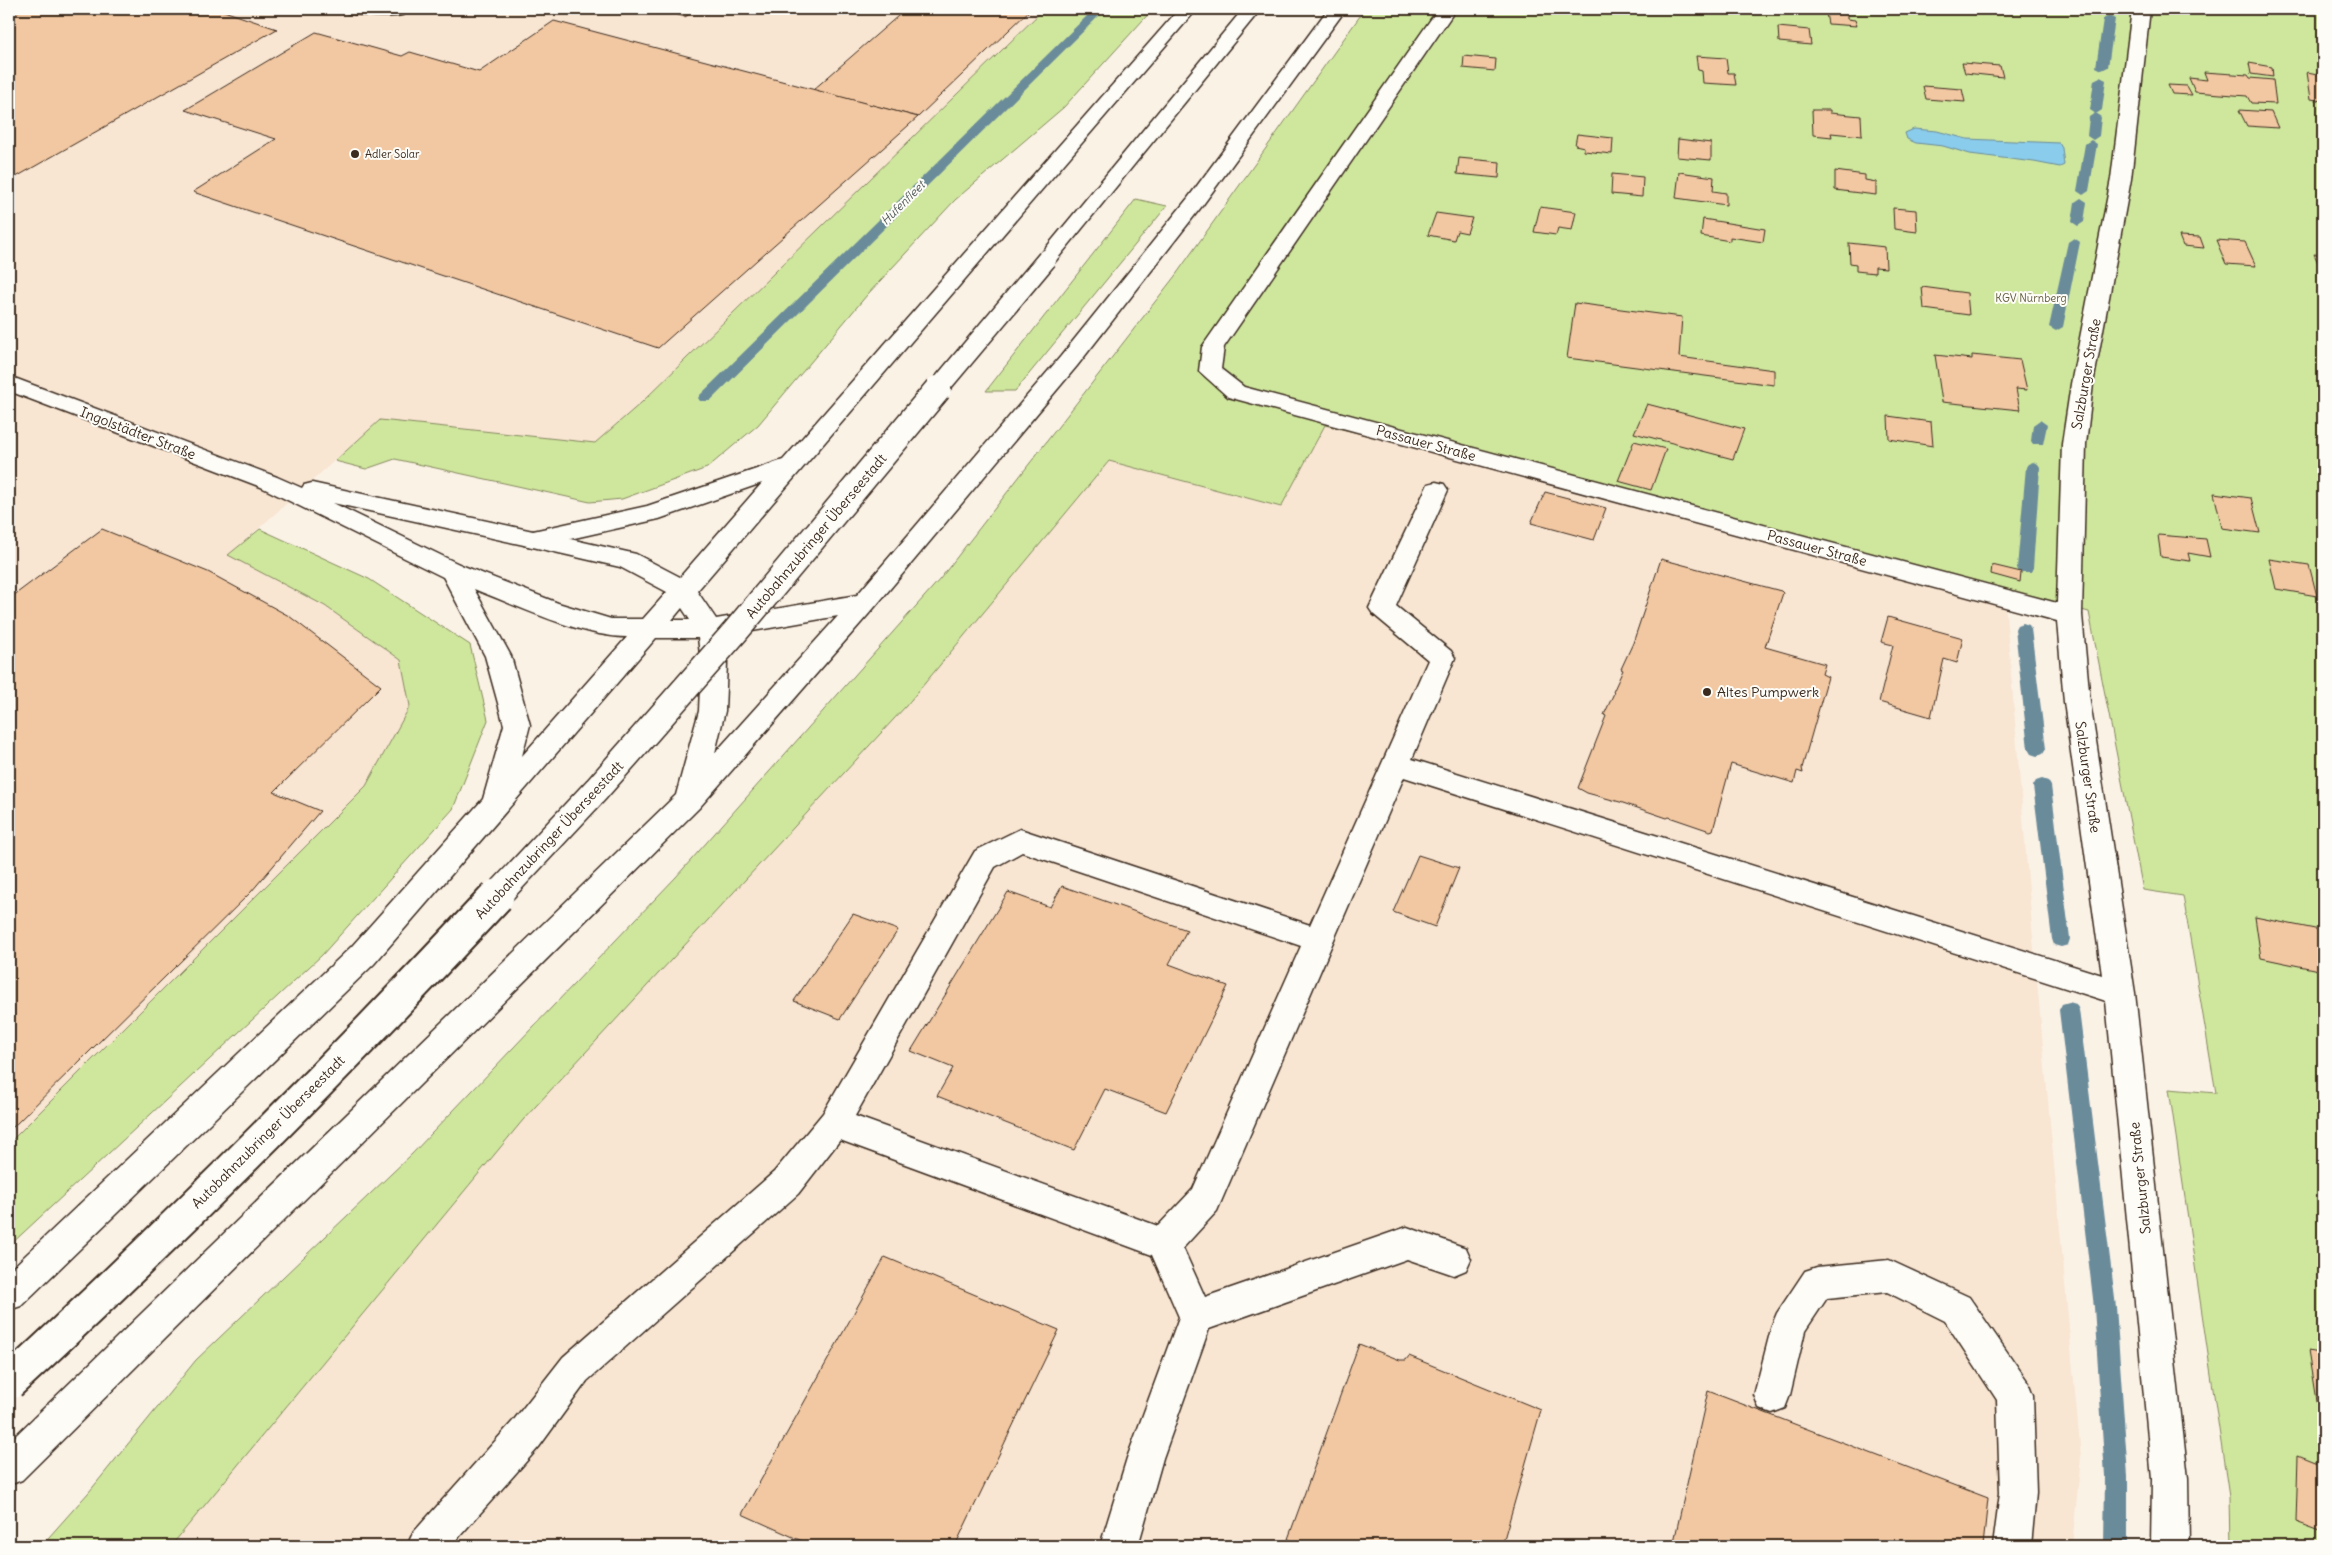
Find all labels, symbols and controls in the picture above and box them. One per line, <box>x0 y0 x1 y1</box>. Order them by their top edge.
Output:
place label: Adler Solar <box>365 147 420 161</box>
marker: Adler Solar <box>349 148 361 160</box>
water label: Hufenfleet <box>877 176 929 228</box>
park label: KGV Nürnberg <box>1995 291 2067 305</box>
street label: Salzburger Straße <box>2067 317 2105 431</box>
street label: Ingolstädter Straße <box>78 403 198 463</box>
street label: Passauer Straße <box>1374 421 1478 465</box>
street label: Autobahnzubringer Überseestadt <box>742 450 890 622</box>
street label: Passauer Straße <box>1765 526 1869 570</box>
place label: Altes Pumpwerk <box>1717 683 1819 701</box>
marker: Altes Pumpwerk <box>1701 686 1713 698</box>
street label: Salzburger Straße <box>2071 720 2105 834</box>
street label: Autobahnzubringer Überseestadt <box>471 757 627 923</box>
street label: Autobahnzubringer Überseestadt <box>188 1051 349 1212</box>
street label: Salzburger Straße <box>2125 1121 2155 1235</box>

